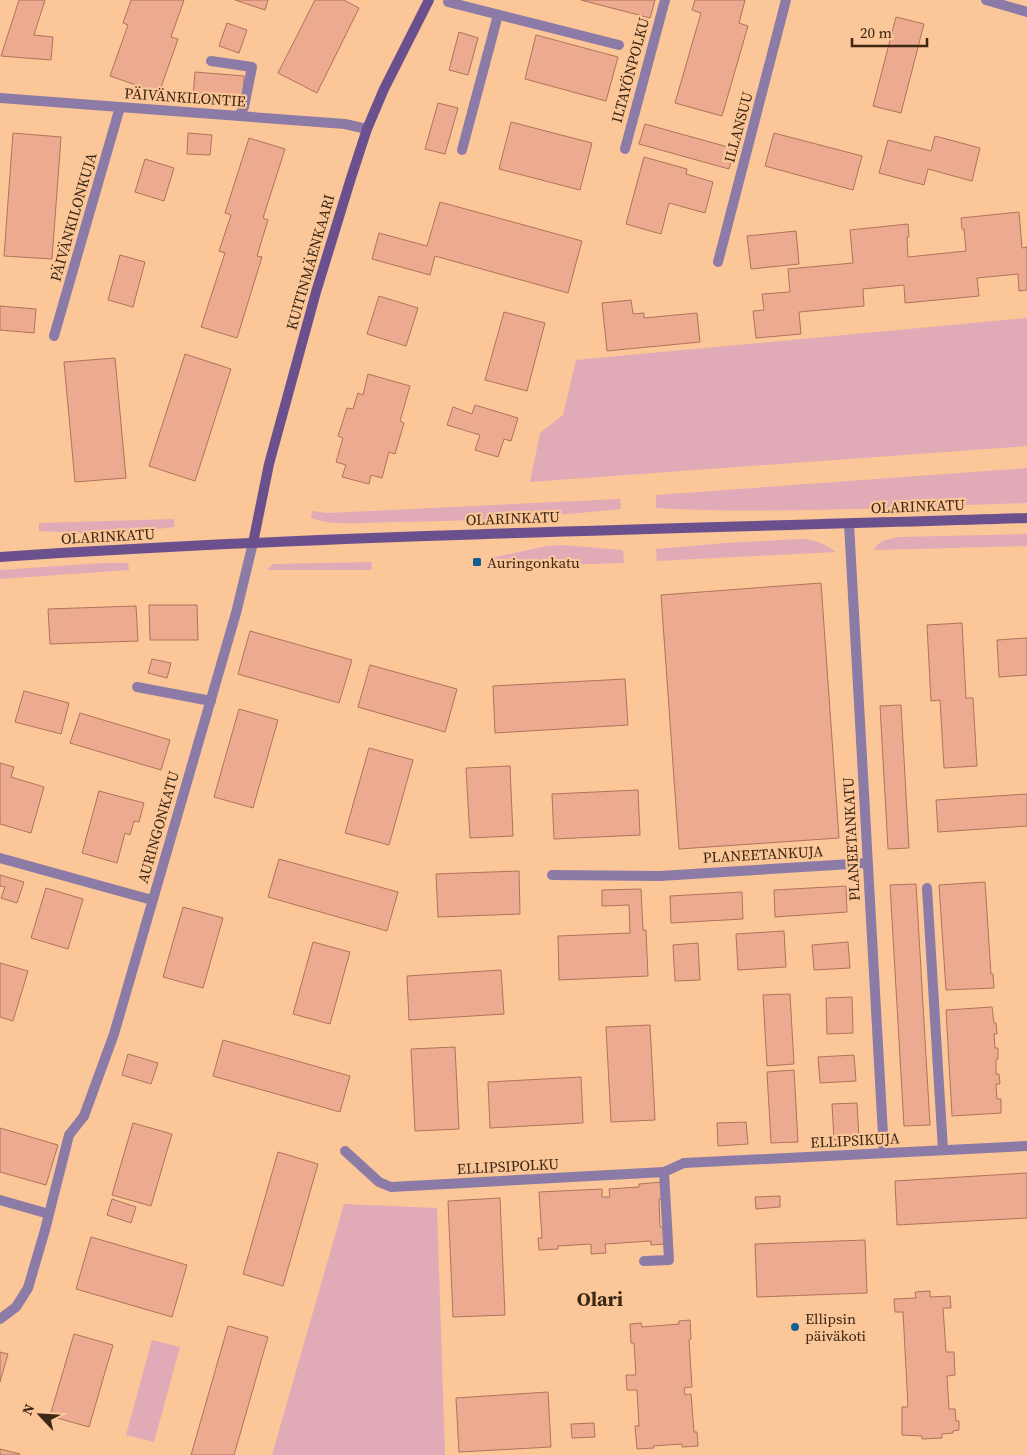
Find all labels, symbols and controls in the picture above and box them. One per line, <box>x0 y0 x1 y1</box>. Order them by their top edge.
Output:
street label: ILTAYÖNPOLKU <box>606 15 654 125</box>
scale bar <box>852 15 927 47</box>
text: 20 m <box>860 22 892 43</box>
street label: PÄIVÄNKILONTIE <box>124 82 246 112</box>
street label: ILLANSUU <box>718 89 758 165</box>
street label: PÄIVÄNKILONKUJA <box>45 150 101 284</box>
street label: KUITINMÄENKAARI <box>281 192 339 332</box>
street label: OLARINKATU <box>871 494 966 518</box>
street label: OLARINKATU <box>466 506 561 530</box>
street label: OLARINKATU <box>60 523 156 549</box>
place label: Auringonkatu <box>487 552 580 573</box>
marker: Auringonkatu <box>471 556 483 568</box>
street label: AURINGONKATU <box>132 768 184 886</box>
street label: PLANEETANKATU <box>837 776 865 902</box>
street label: PLANEETANKUJA <box>702 840 824 868</box>
street label: ELLIPSIKUJA <box>810 1127 900 1153</box>
street label: ELLIPSIPOLKU <box>456 1153 560 1179</box>
district label: Olari <box>577 1285 623 1313</box>
place label: Ellipsin päiväkoti <box>805 1308 866 1346</box>
marker: Ellipsin päiväkoti <box>789 1321 801 1333</box>
north arrow <box>15 1390 65 1440</box>
text: N <box>17 1401 39 1418</box>

